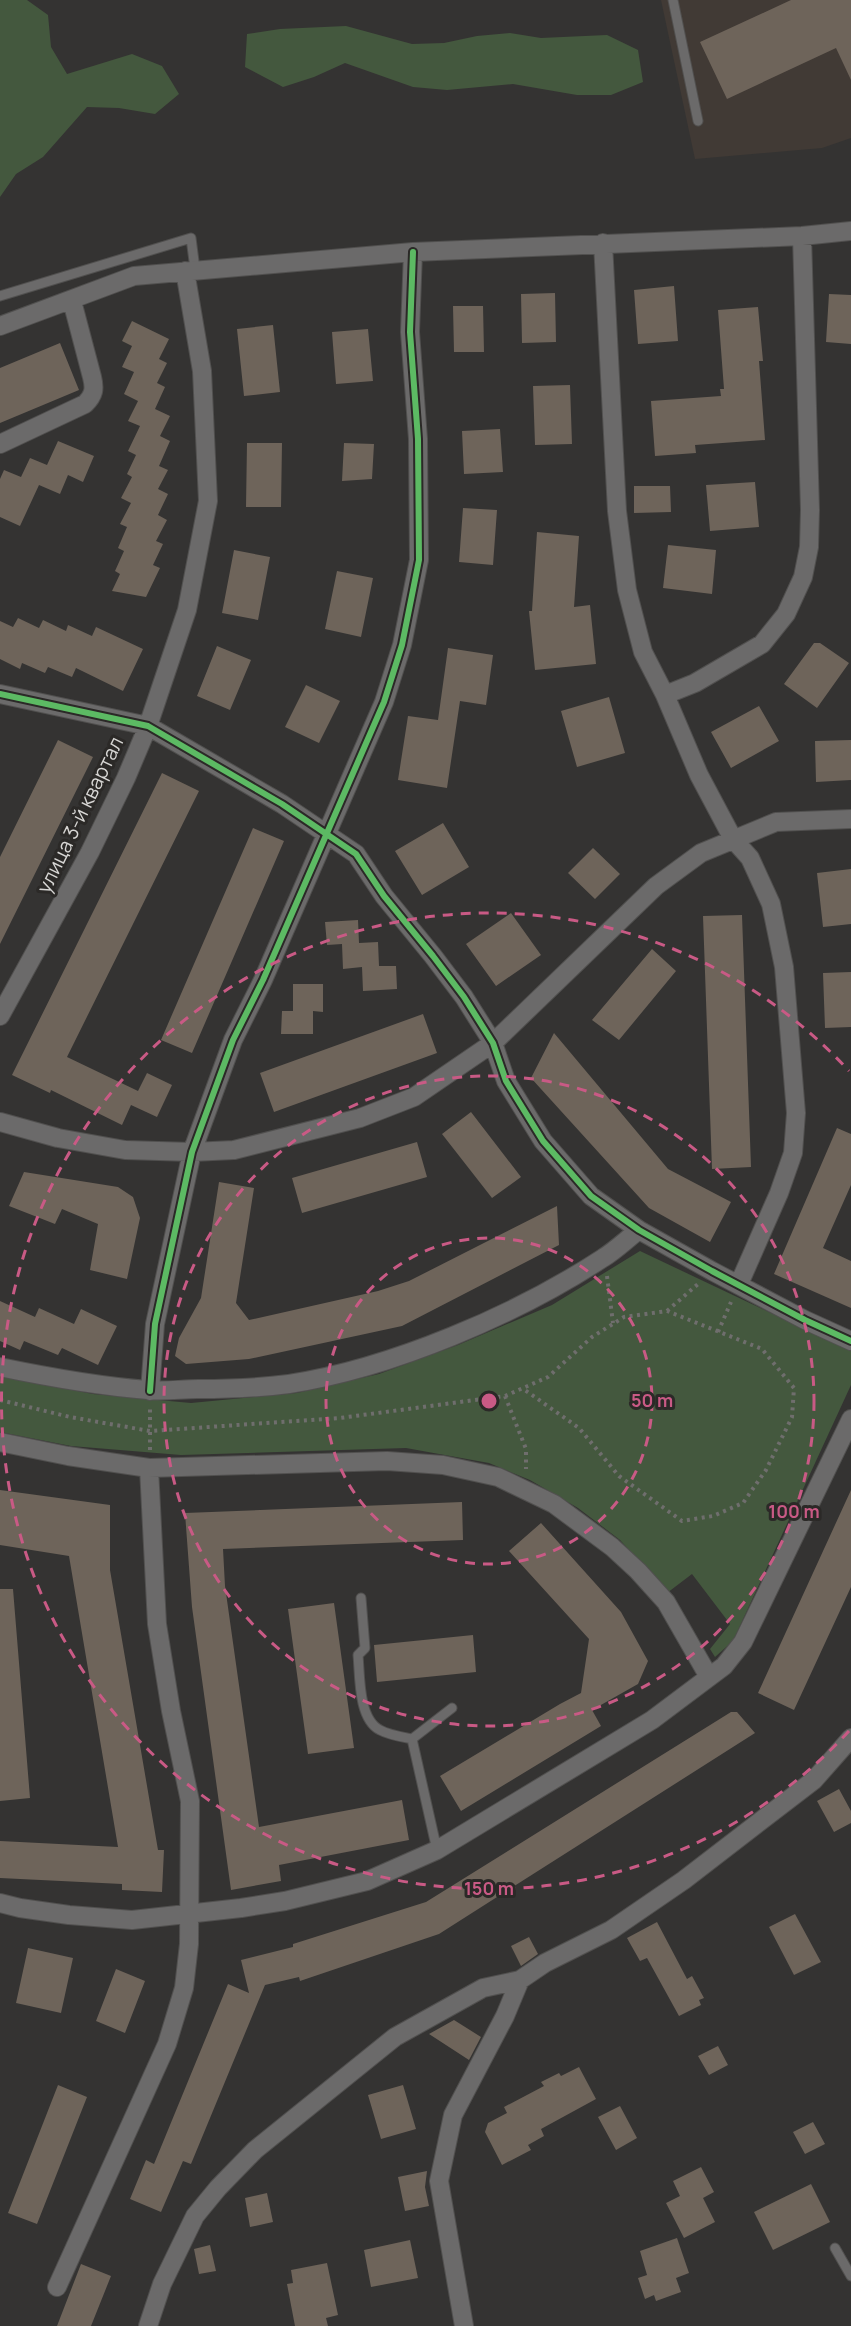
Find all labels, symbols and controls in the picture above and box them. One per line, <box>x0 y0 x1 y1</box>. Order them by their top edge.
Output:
street label: улица 3-й квартал <box>30 732 129 898</box>
text: 50 m <box>631 1388 673 1412</box>
centre of rings <box>479 1391 499 1411</box>
text: 100 m <box>768 1499 820 1523</box>
text: 150 m <box>464 1876 514 1900</box>

